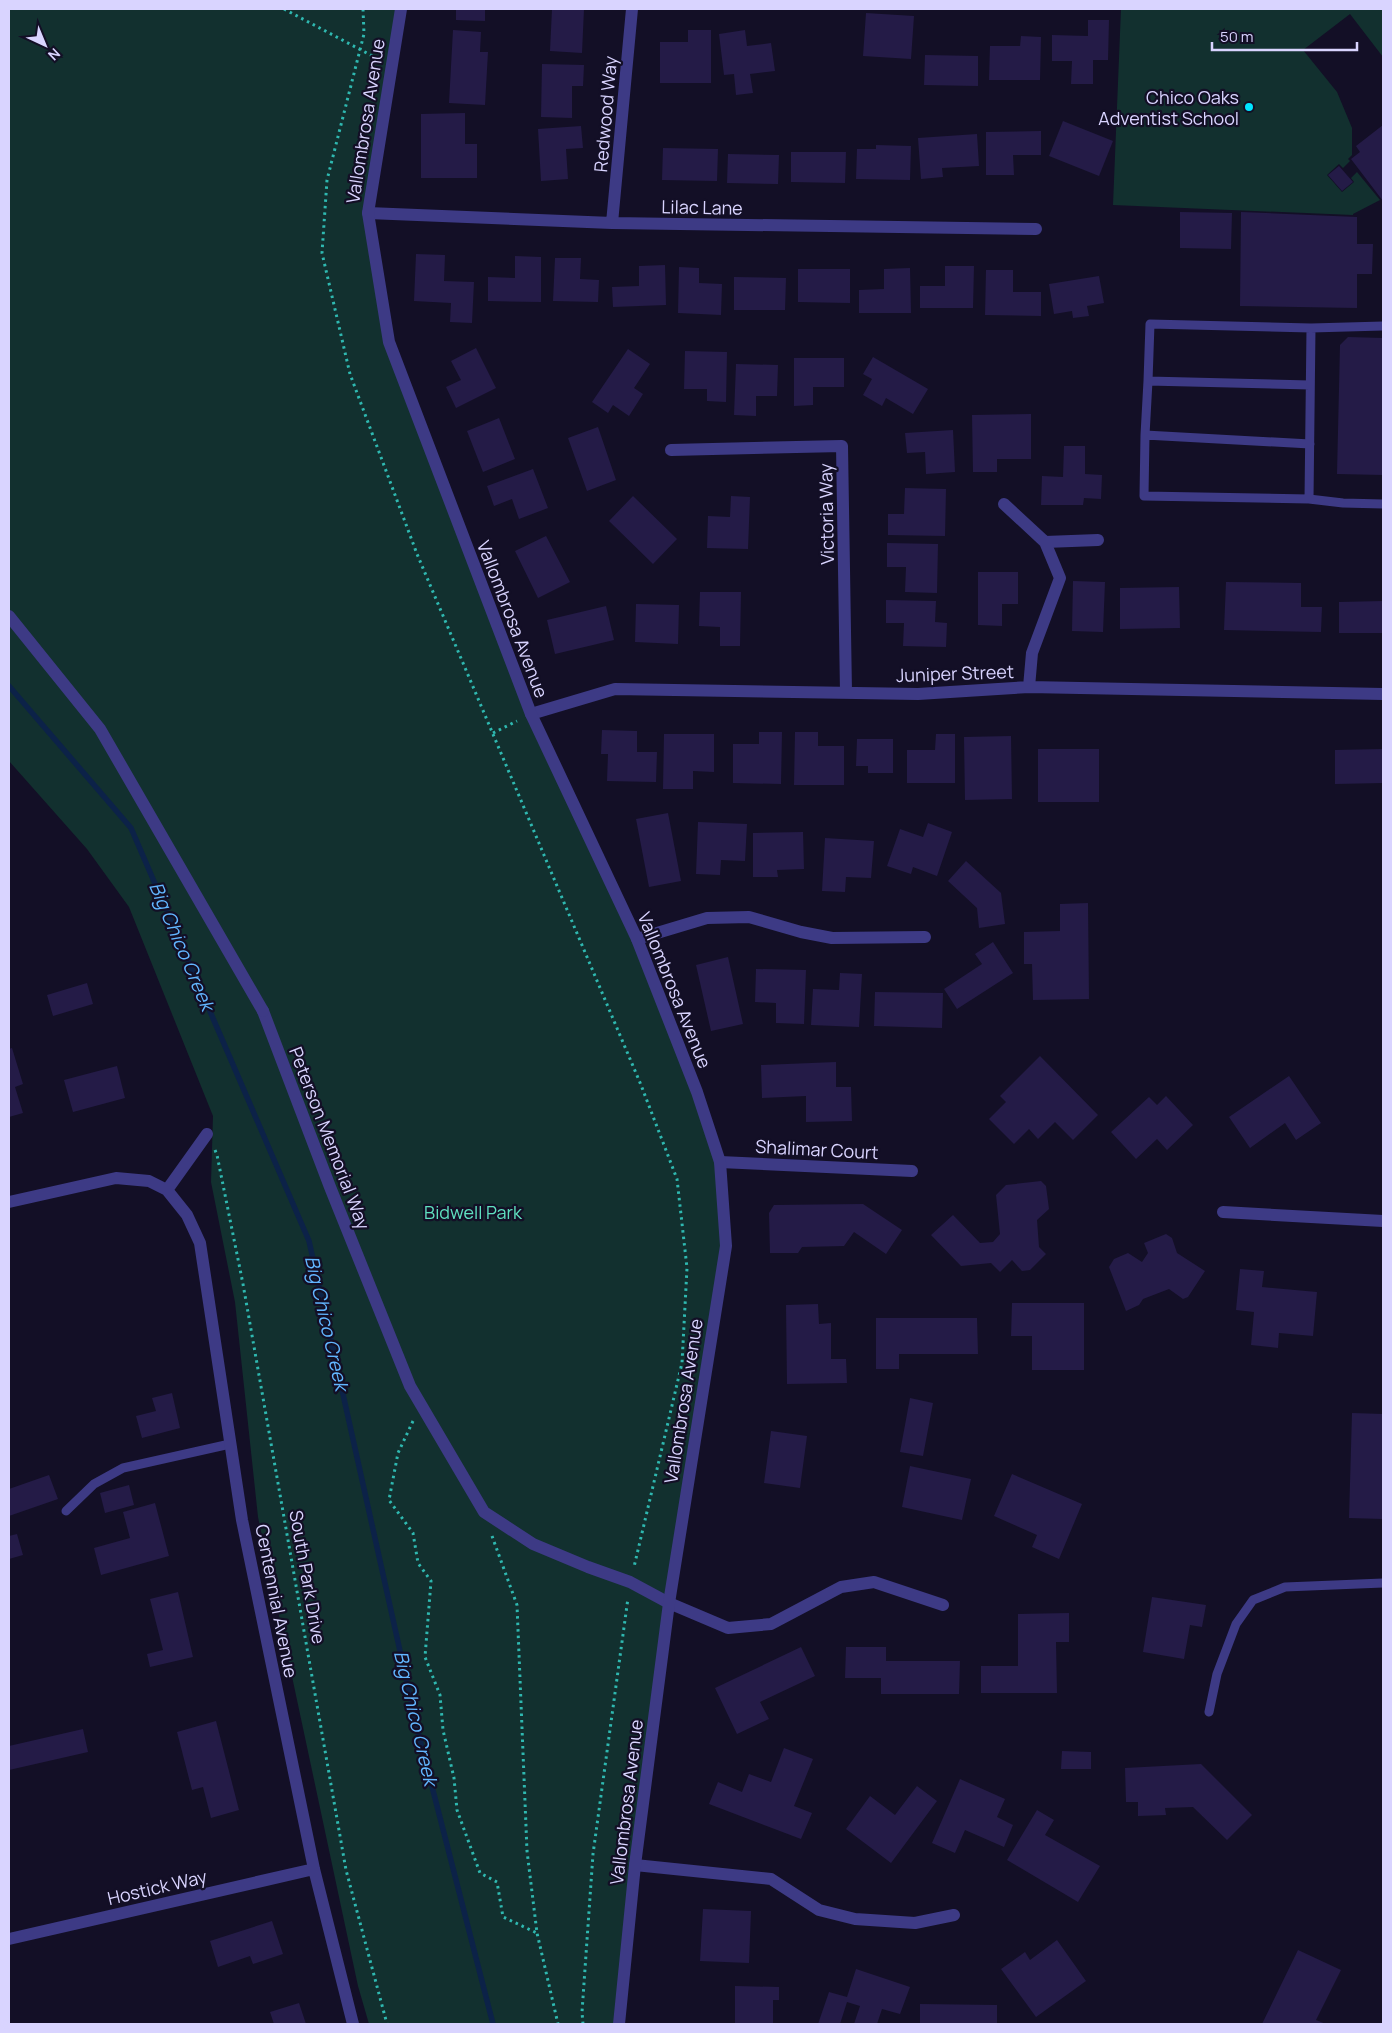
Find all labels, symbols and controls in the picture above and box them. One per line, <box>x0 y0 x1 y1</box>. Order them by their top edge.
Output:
north arrow <box>20 20 70 70</box>
scale bar <box>1212 20 1357 52</box>
text: 50 m <box>1220 26 1254 47</box>
street label: Vallombrosa Avenue <box>340 37 390 205</box>
text: N <box>44 44 65 65</box>
street label: Redwood Way <box>588 54 622 173</box>
place label: Chico Oaks Adventist School <box>1098 85 1239 130</box>
marker: Chico Oaks Adventist School <box>1243 101 1255 113</box>
street label: Lilac Lane <box>661 194 743 220</box>
street label: Victoria Way <box>813 463 839 565</box>
street label: Vallombrosa Avenue <box>472 537 554 701</box>
street label: Juniper Street <box>896 659 1014 687</box>
water label: Big Chico Creek <box>143 878 222 1017</box>
street label: Vallombrosa Avenue <box>633 908 717 1072</box>
street label: Peterson Memorial Way <box>284 1043 376 1233</box>
street label: Shalimar Court <box>755 1134 879 1164</box>
park label: Bidwell Park <box>424 1200 523 1224</box>
water label: Big Chico Creek <box>299 1253 356 1395</box>
street label: Vallombrosa Avenue <box>658 1317 708 1485</box>
street label: South Park Drive <box>284 1508 332 1646</box>
street label: Centennial Avenue <box>250 1522 304 1680</box>
water label: Big Chico Creek <box>388 1648 445 1790</box>
street label: Vallombrosa Avenue <box>604 1718 648 1886</box>
street label: Hostick Way <box>105 1864 209 1910</box>

